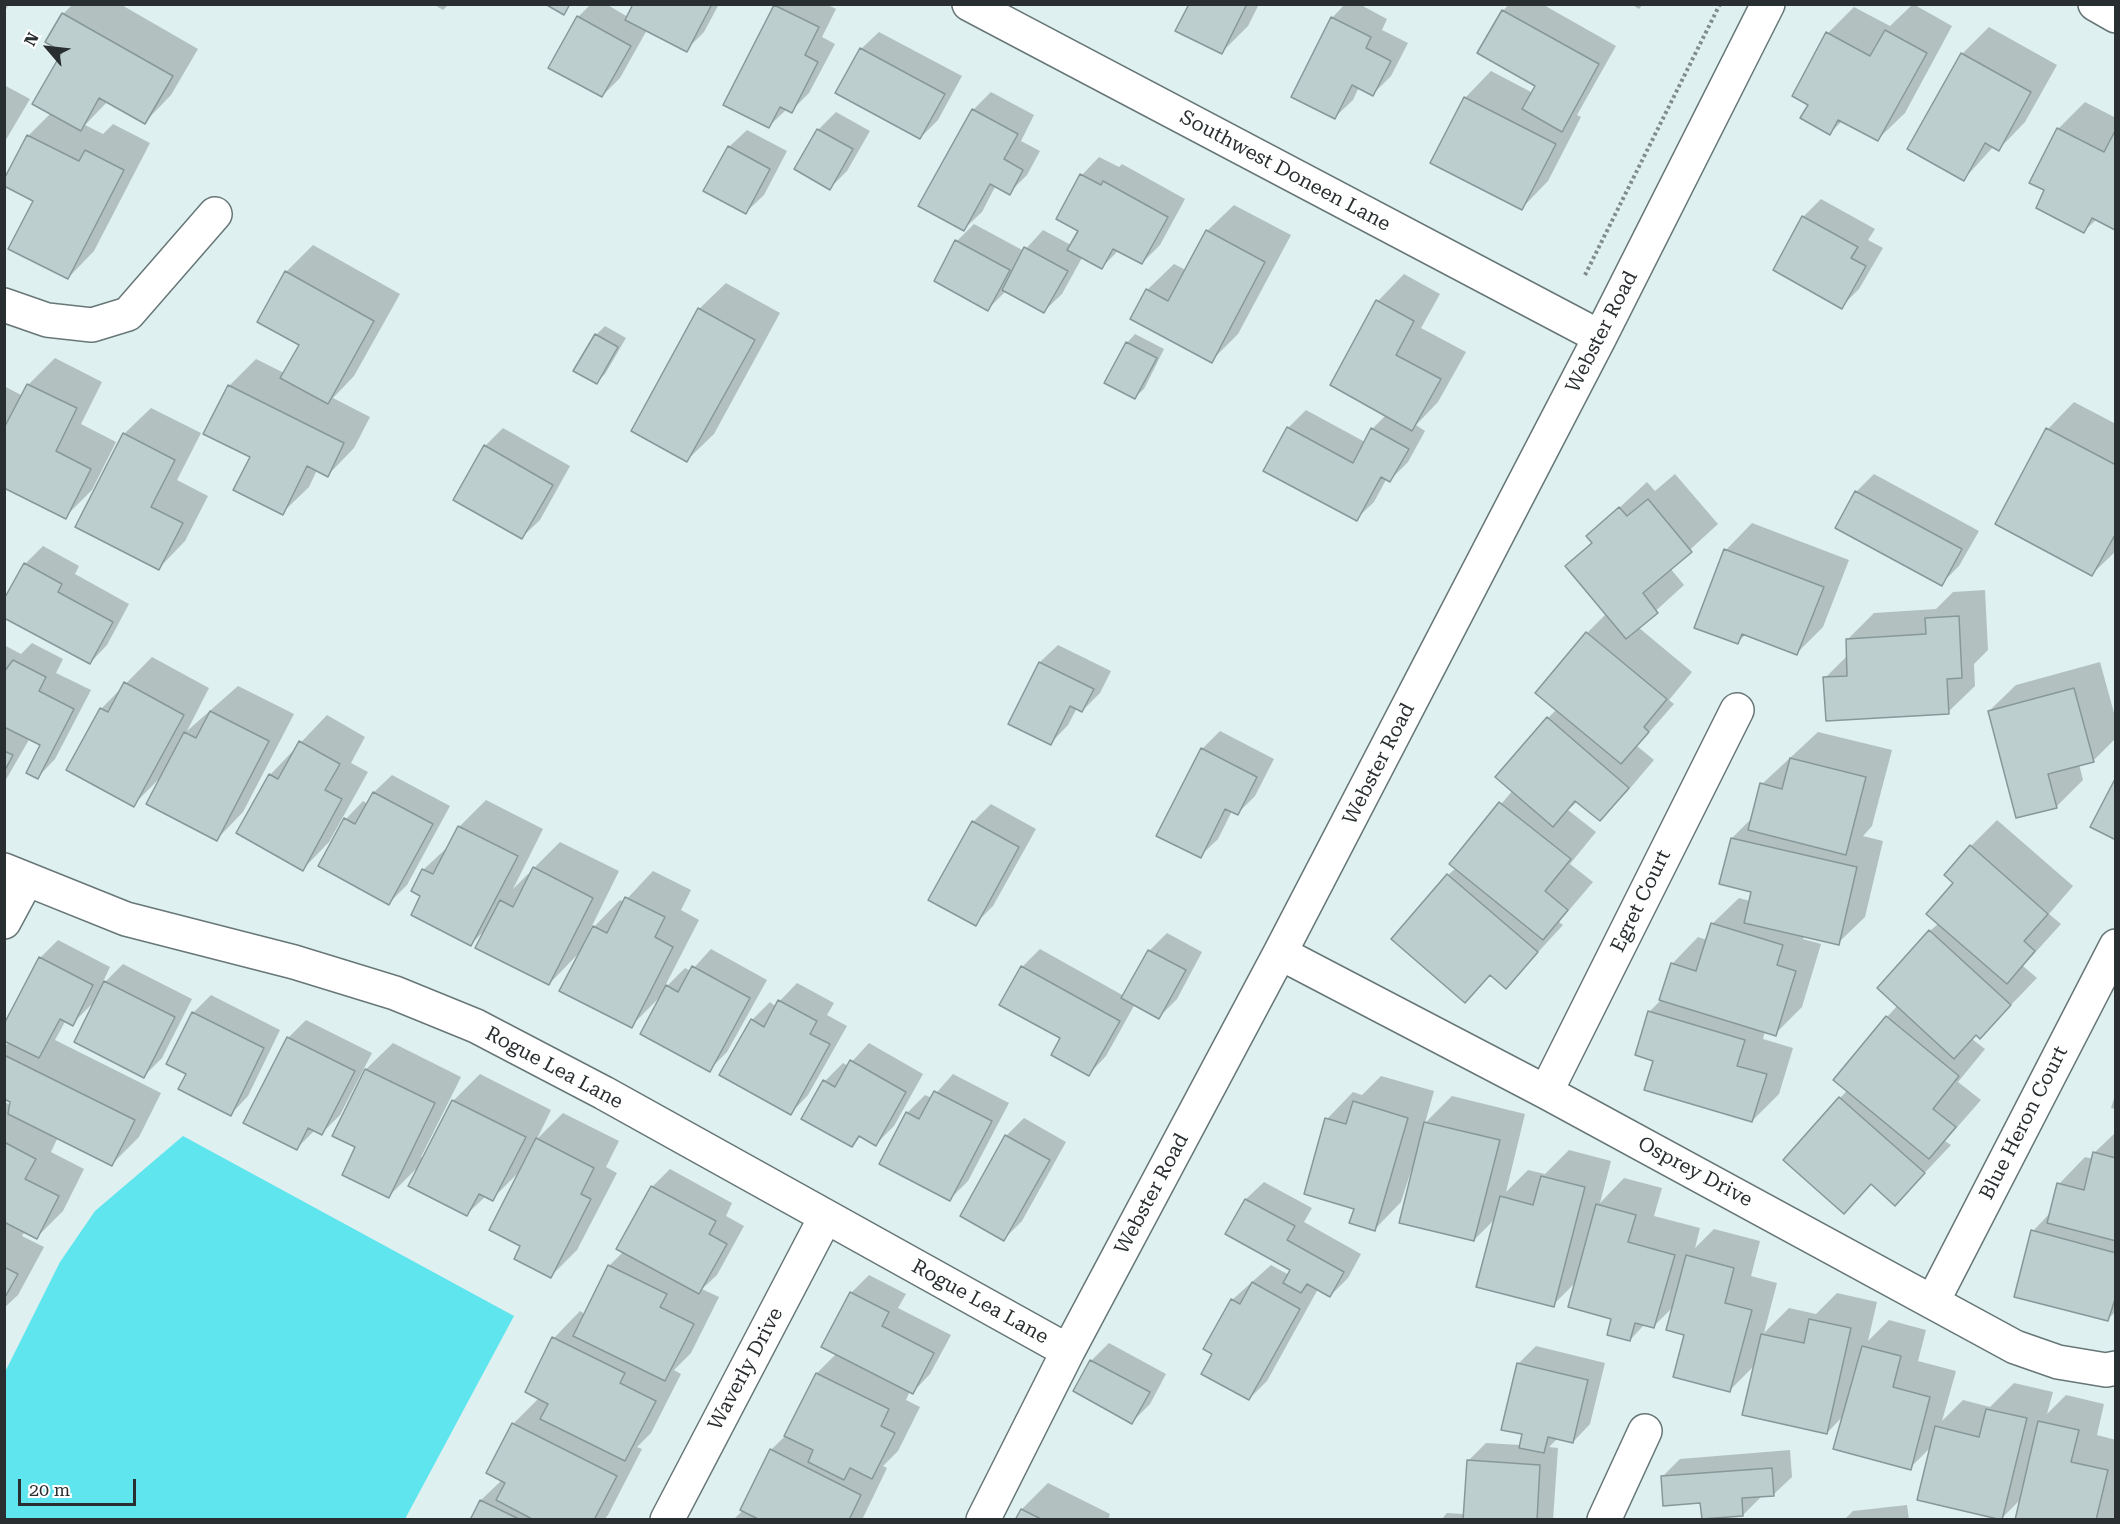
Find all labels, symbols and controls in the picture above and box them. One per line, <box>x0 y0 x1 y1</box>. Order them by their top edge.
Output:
north arrow <box>18 18 78 78</box>
text: N <box>20 29 43 49</box>
street label: Southwest Doneen Lane <box>1176 105 1394 237</box>
street label: Webster Road <box>1561 267 1643 397</box>
street label: Webster Road <box>1338 699 1420 829</box>
street label: Egret Court <box>1606 846 1676 956</box>
street label: Rogue Lea Lane <box>481 1022 627 1114</box>
street label: Blue Heron Court <box>1975 1042 2073 1204</box>
street label: Webster Road <box>1110 1130 1194 1258</box>
street label: Osprey Drive <box>1634 1132 1756 1212</box>
street label: Rogue Lea Lane <box>908 1255 1052 1349</box>
street label: Waverly Drive <box>704 1304 788 1434</box>
scale bar <box>21 1467 140 1505</box>
text: 20 m <box>29 1479 70 1500</box>

